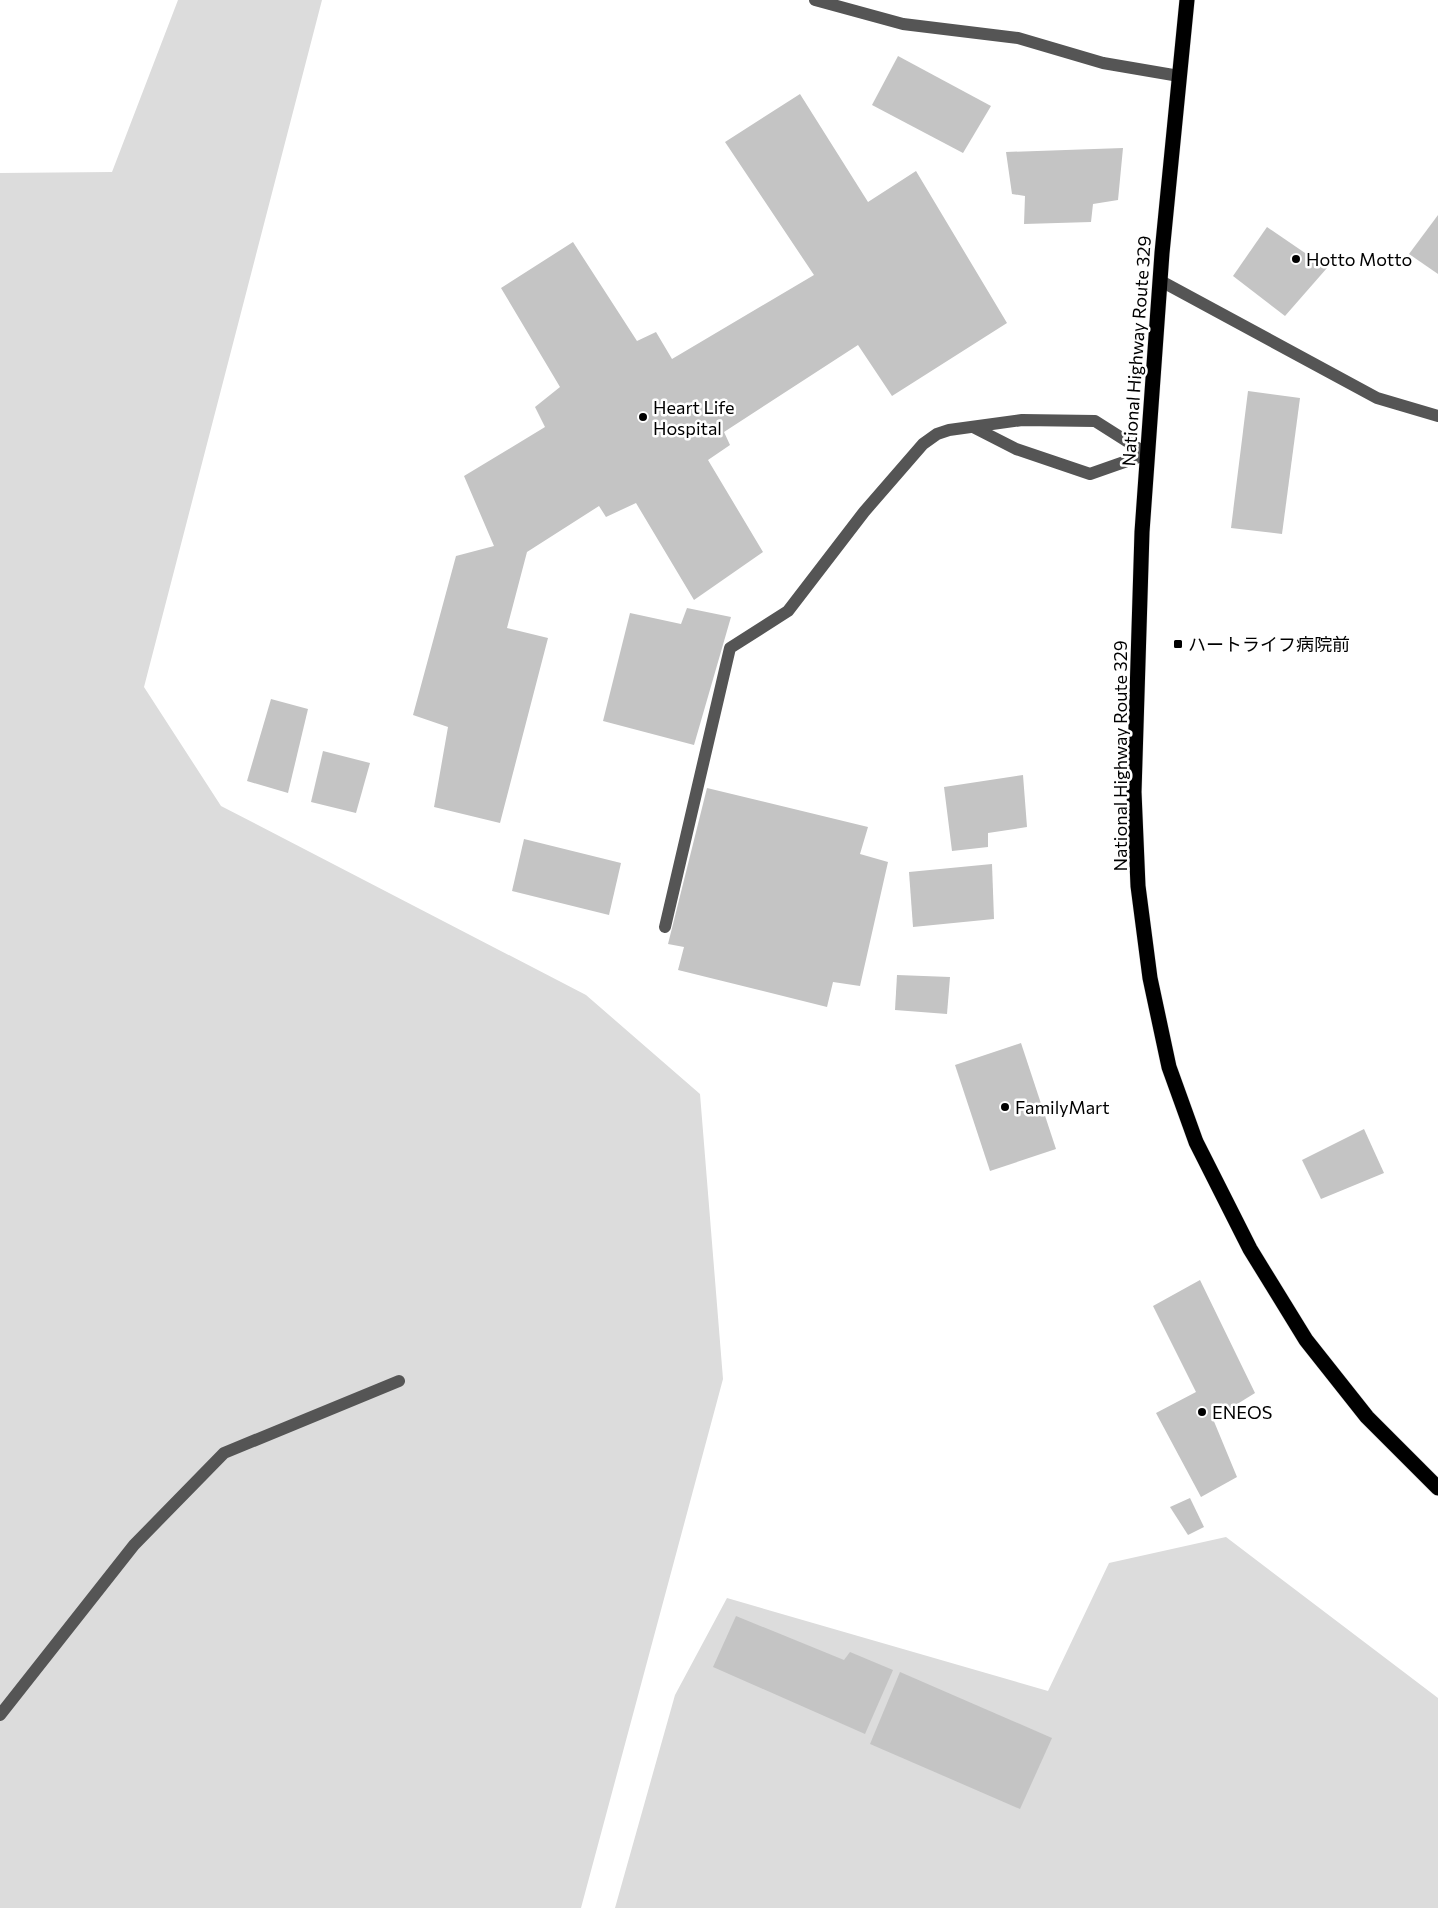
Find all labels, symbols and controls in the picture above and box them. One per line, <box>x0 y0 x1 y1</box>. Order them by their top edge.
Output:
street label: National Highway Route 329 <box>1117 235 1155 467</box>
place label: Hotto Motto <box>1306 248 1412 270</box>
marker: Hotto Motto <box>1290 253 1302 265</box>
place label: Heart Life Hospital <box>653 396 735 439</box>
marker: Heart Life Hospital <box>637 411 649 423</box>
place label: ハートライフ病院前 <box>1188 633 1350 655</box>
marker: ハートライフ病院前 <box>1172 638 1184 650</box>
street label: National Highway Route 329 <box>1109 640 1131 872</box>
place label: FamilyMart <box>1015 1096 1110 1118</box>
marker: FamilyMart <box>999 1101 1011 1113</box>
place label: ENEOS <box>1212 1401 1272 1423</box>
marker: ENEOS <box>1196 1406 1208 1418</box>

